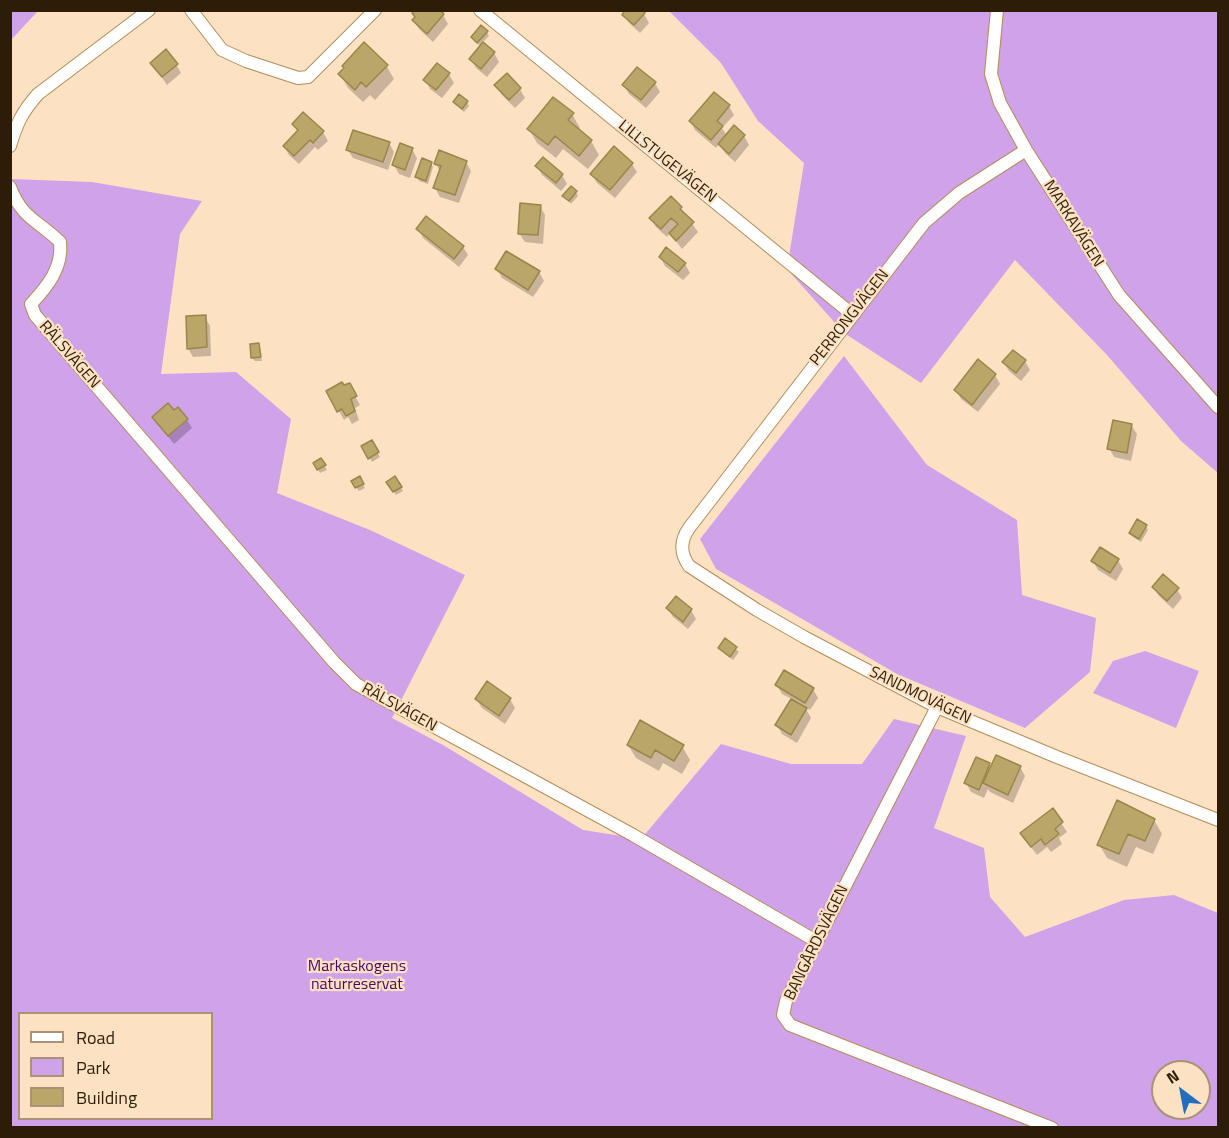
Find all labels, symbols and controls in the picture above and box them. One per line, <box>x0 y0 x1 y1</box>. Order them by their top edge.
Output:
street label: LILLSTUGEVÄGEN <box>614 117 720 207</box>
street label: MARKAVÄGEN <box>1039 177 1107 271</box>
street label: PERRONGVÄGEN <box>806 266 894 370</box>
street label: RÄLSVÄGEN <box>34 317 104 393</box>
street label: SANDMOVÄGEN <box>866 663 974 729</box>
street label: RÄLSVÄGEN <box>358 679 440 737</box>
street label: BANGÅRDSVÄGEN <box>781 882 853 1004</box>
park label: Markaskogens naturreservat <box>308 957 406 995</box>
legend <box>18 1012 213 1120</box>
text: Road <box>76 1024 115 1051</box>
text: Park <box>76 1054 110 1081</box>
north arrow <box>1151 1060 1211 1120</box>
text: N <box>1161 1063 1184 1090</box>
text: Building <box>76 1084 137 1111</box>

